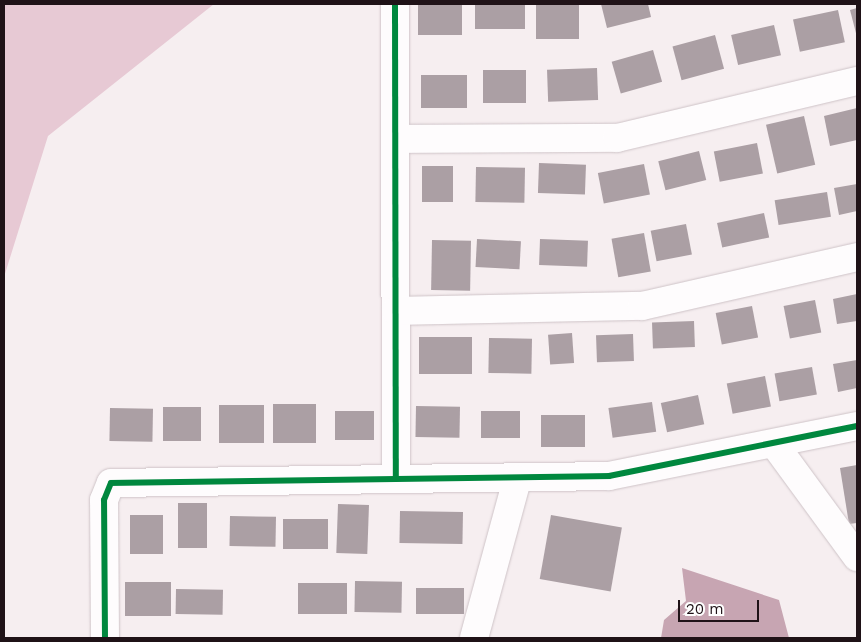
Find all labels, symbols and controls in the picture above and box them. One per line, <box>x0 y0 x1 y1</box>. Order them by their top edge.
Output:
scale bar <box>681 590 762 622</box>
text: 20 m <box>686 600 724 618</box>

